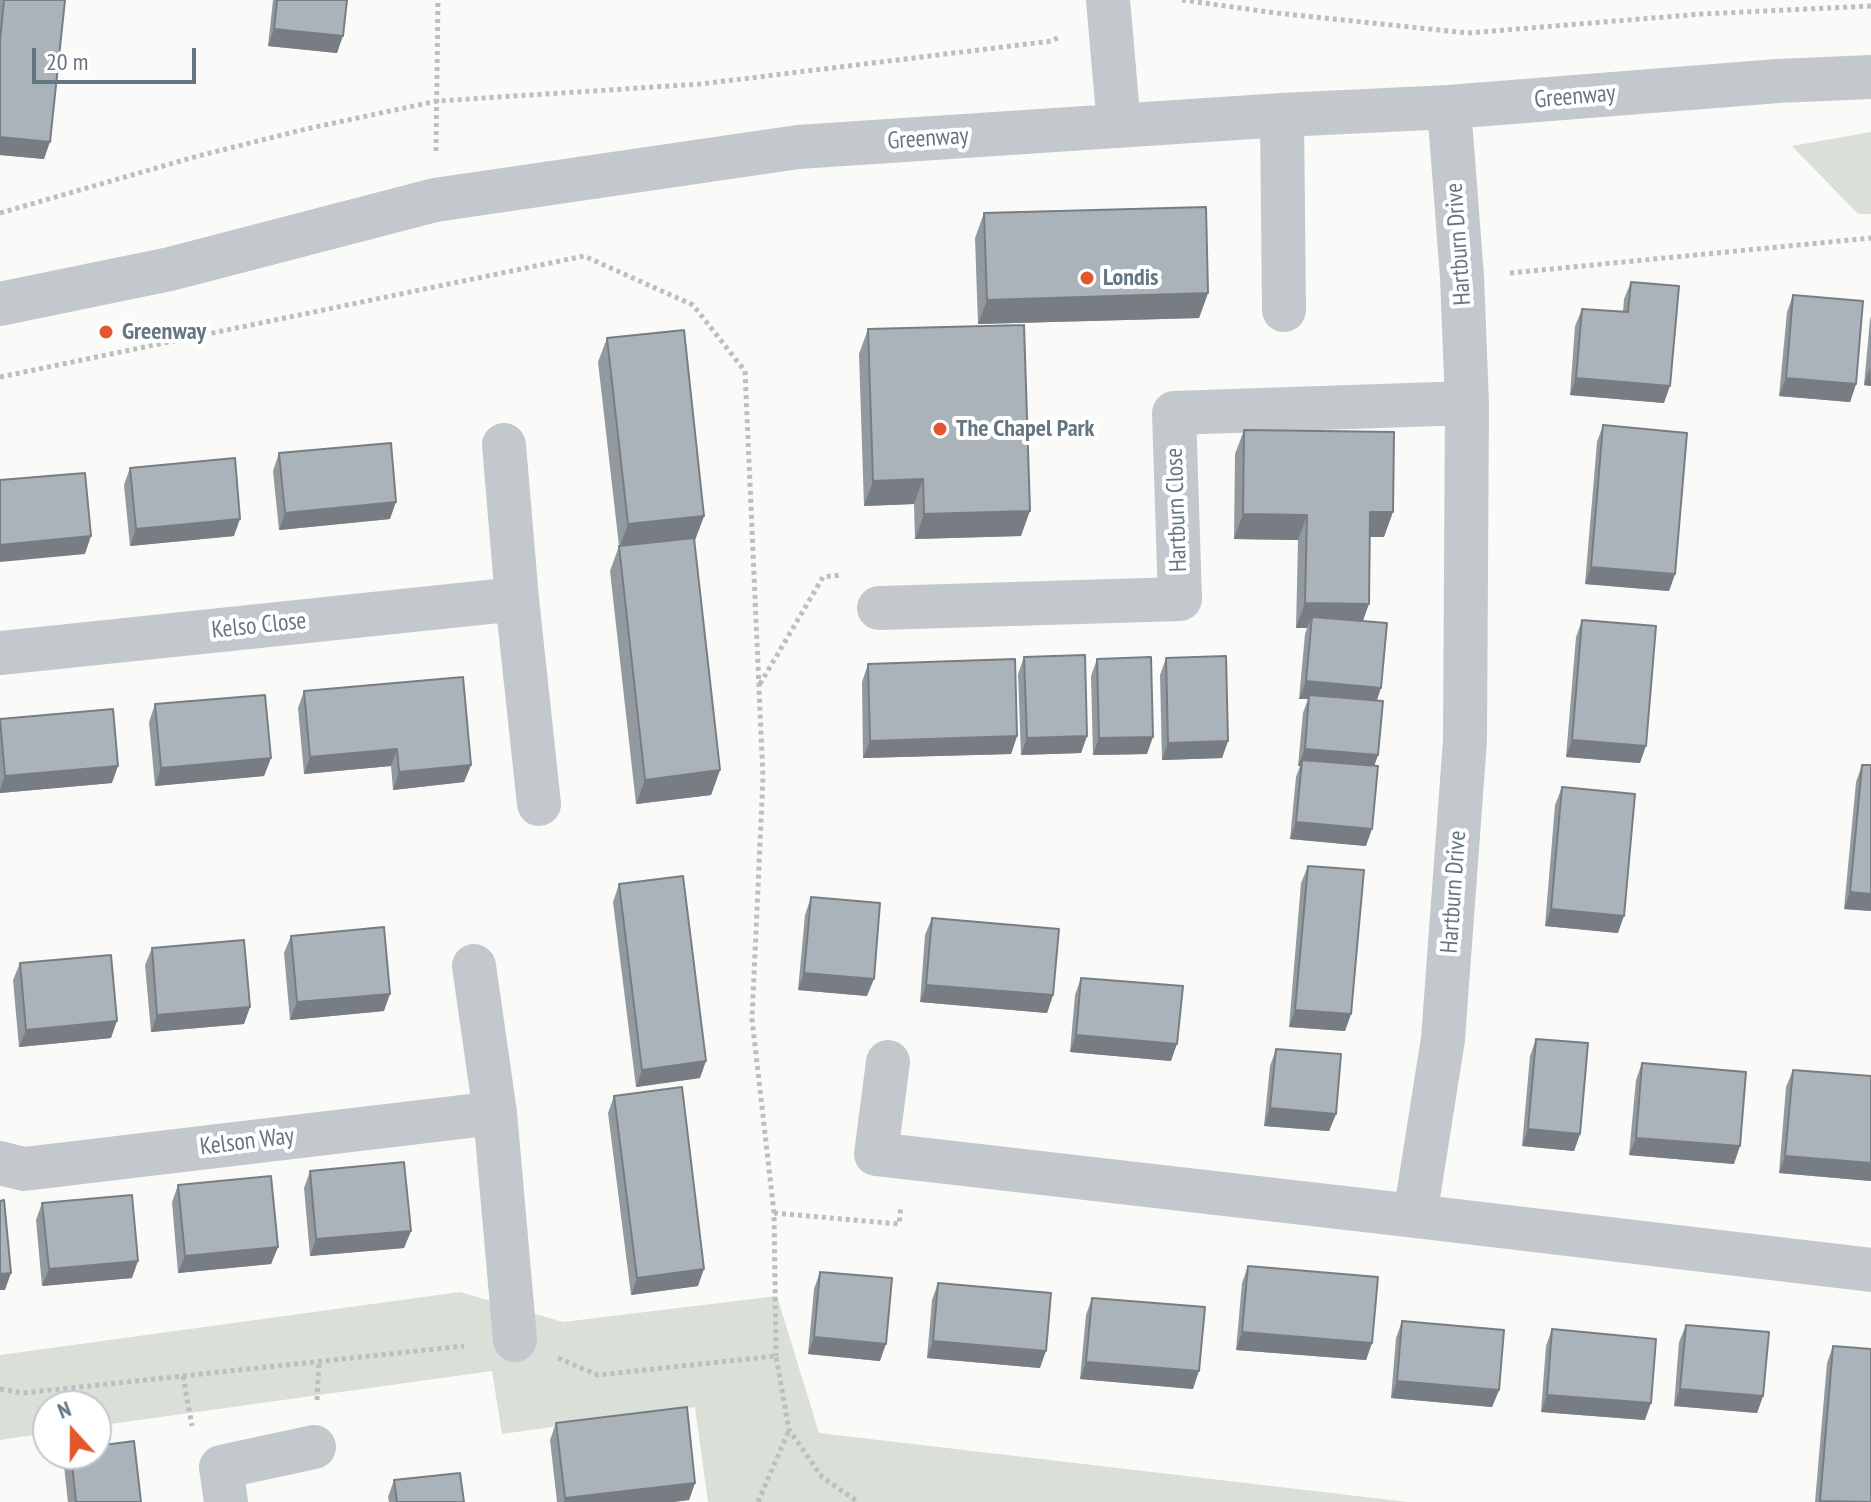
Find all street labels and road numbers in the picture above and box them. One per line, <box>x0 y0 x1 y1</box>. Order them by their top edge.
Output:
street label: Greenway <box>1533 79 1617 115</box>
street label: Greenway <box>886 122 970 156</box>
street label: Hartburn Drive <box>1440 182 1478 306</box>
street label: Hartburn Close <box>1160 447 1194 573</box>
street label: Kelso Close <box>210 607 308 645</box>
street label: Hartburn Drive <box>1435 830 1473 954</box>
street label: Kelson Way <box>198 1122 296 1162</box>

